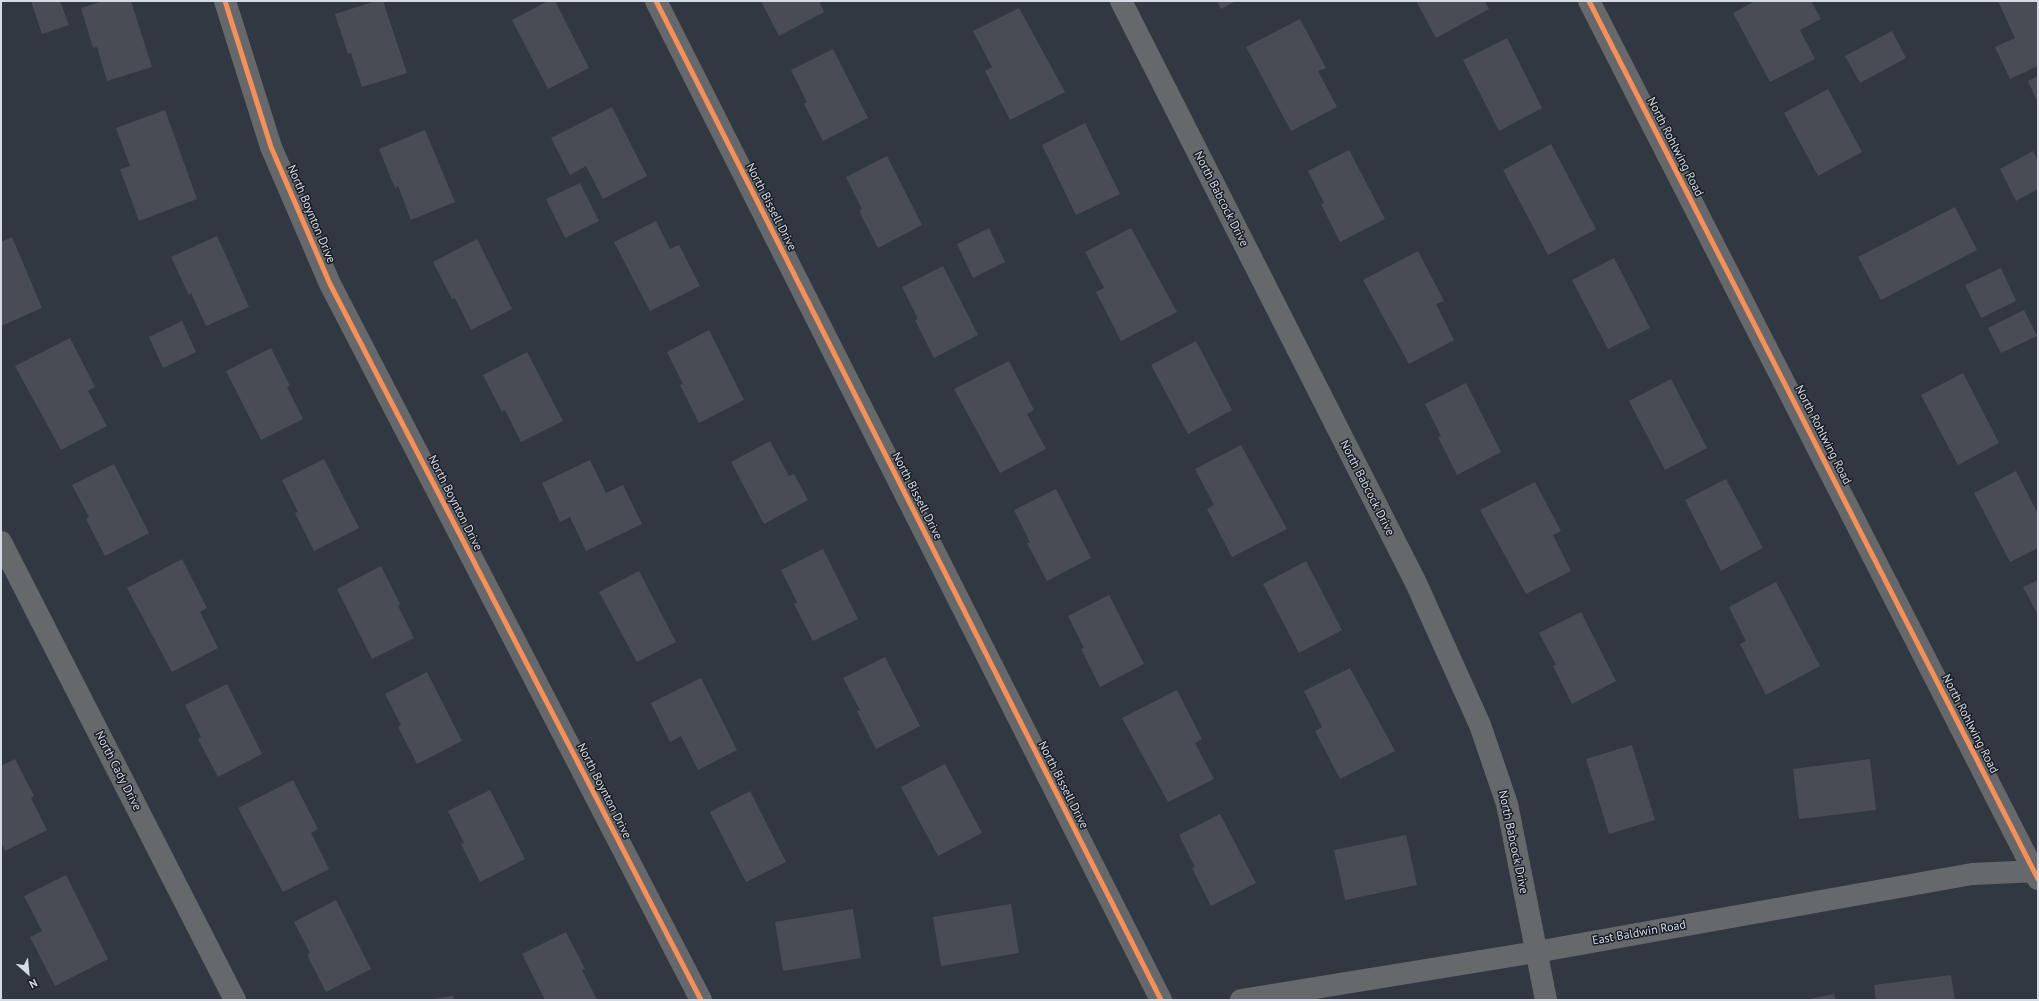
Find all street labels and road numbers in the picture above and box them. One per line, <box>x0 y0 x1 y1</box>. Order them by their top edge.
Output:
street label: North Rohlwing Road <box>1644 95 1706 199</box>
street label: North Babcock Drive <box>1191 149 1251 249</box>
street label: North Bissell Drive <box>743 161 799 253</box>
street label: North Boynton Drive <box>284 163 338 265</box>
street label: North Rohlwing Road <box>1792 383 1854 487</box>
street label: North Babcock Drive <box>1337 438 1397 538</box>
street label: North Bissell Drive <box>889 450 945 542</box>
street label: North Boynton Drive <box>425 453 485 553</box>
street label: North Rohlwing Road <box>1939 672 2001 776</box>
street label: North Cady Drive <box>92 729 144 813</box>
street label: North Bissell Drive <box>1035 739 1091 831</box>
street label: North Boynton Drive <box>574 741 634 841</box>
street label: North Babcock Drive <box>1495 789 1531 895</box>
street label: East Baldwin Road <box>1591 918 1687 948</box>

